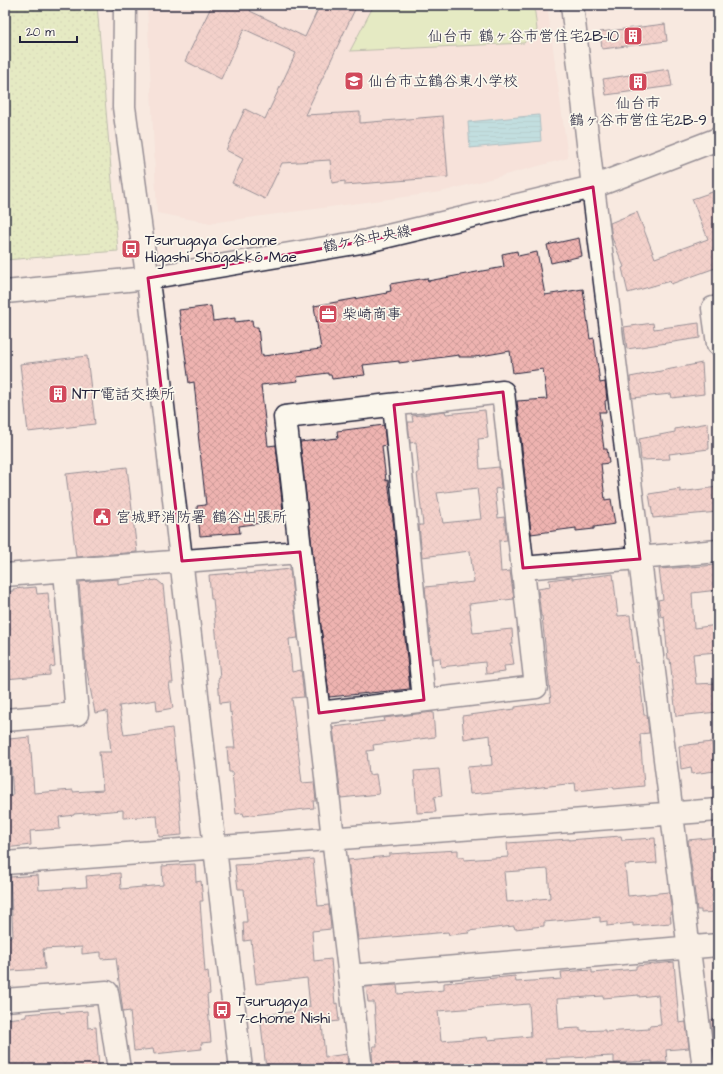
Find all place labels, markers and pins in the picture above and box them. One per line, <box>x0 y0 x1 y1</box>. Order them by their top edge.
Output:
building icon: 仙台市 鶴ヶ谷市営住宅2B-10 <box>622 25 644 47</box>
place label: 仙台市 鶴ヶ谷市営住宅2B-10 <box>428 26 620 47</box>
school or university icon: 仙台市立鶴谷東小学校 <box>343 70 365 92</box>
place label: 仙台市立鶴谷東小学校 <box>368 71 518 92</box>
building icon: 仙台市 鶴ヶ谷市営住宅2B-9 <box>627 71 649 93</box>
place label: 仙台市 鶴ヶ谷市営住宅2B-9 <box>569 93 707 131</box>
place label: Tsurugaya 6chome Higashi Shōgakkō Mae <box>145 230 297 269</box>
bus stop icon: Tsurugaya 6chome Higashi Shōgakkō Mae <box>120 238 142 260</box>
office icon: 柴崎商事 <box>317 303 339 325</box>
place label: 柴崎商事 <box>342 304 402 325</box>
building icon: NTT電話交換所 <box>47 383 69 405</box>
place label: NTT電話交換所 <box>72 384 175 405</box>
public building icon: 宮城野消防署 鶴谷出張所 <box>91 506 113 528</box>
place label: 宮城野消防署 鶴谷出張所 <box>116 507 287 528</box>
place label: Tsurugaya 7-chome Nishi <box>236 991 331 1029</box>
bus stop icon: Tsurugaya 7-chome Nishi <box>211 999 233 1021</box>

